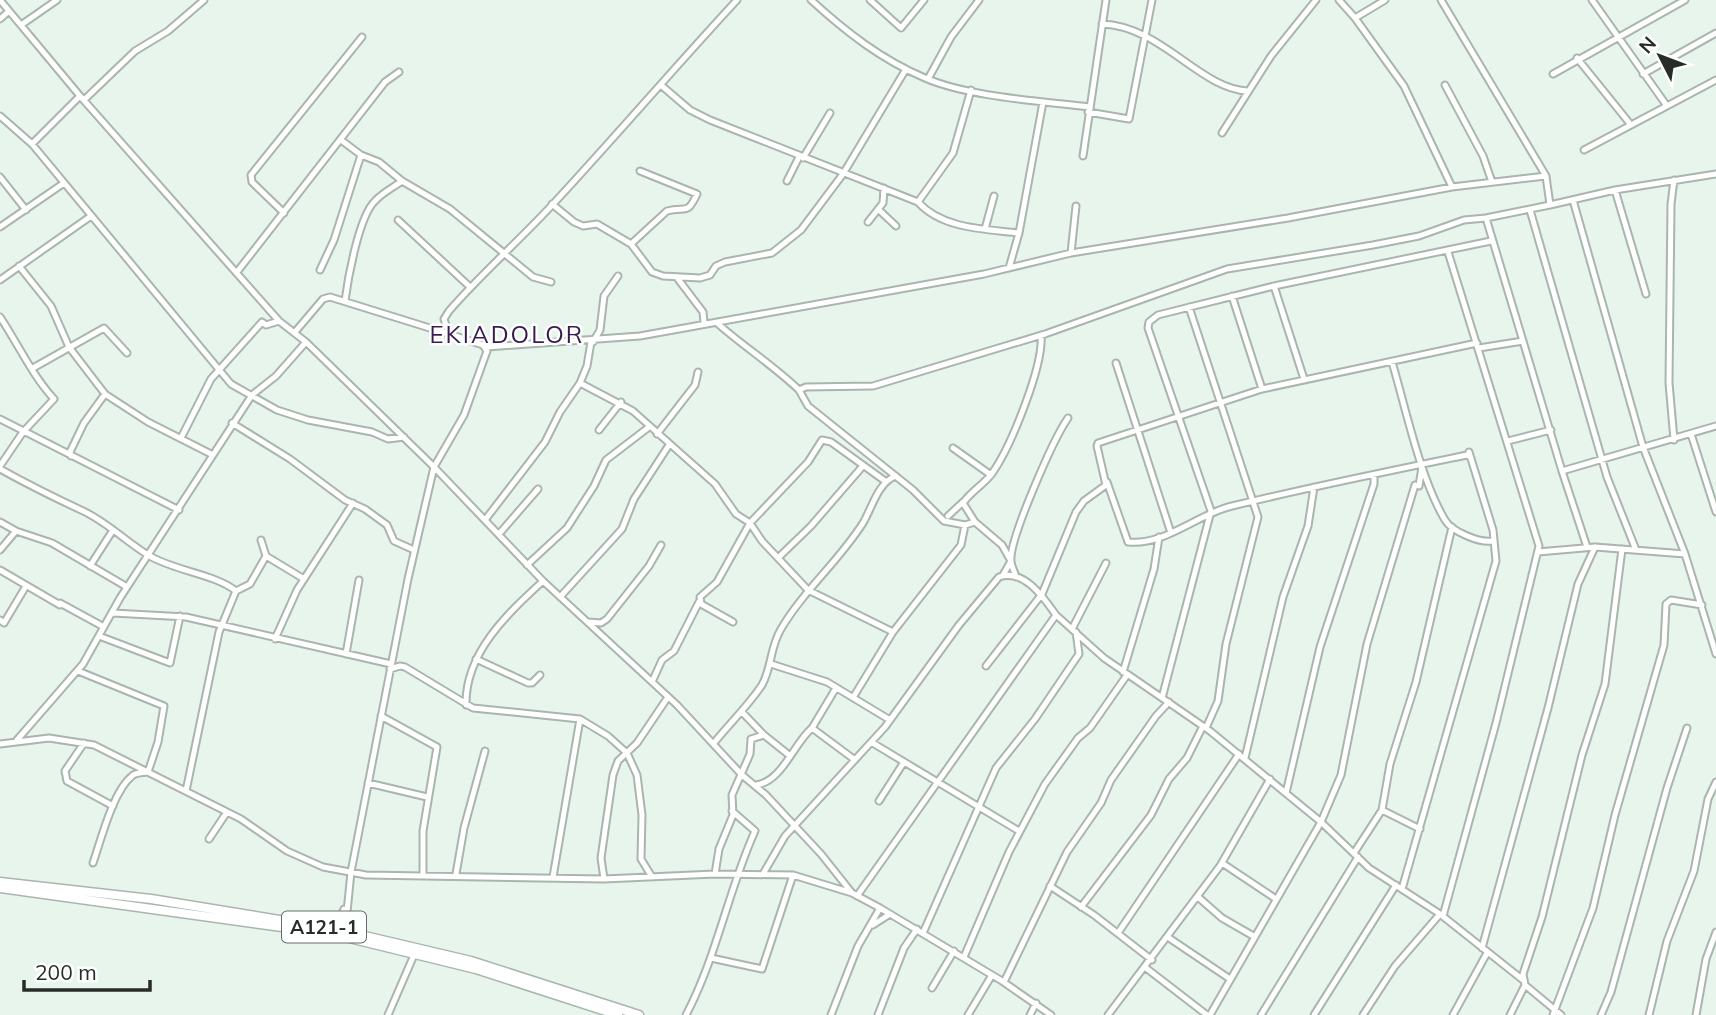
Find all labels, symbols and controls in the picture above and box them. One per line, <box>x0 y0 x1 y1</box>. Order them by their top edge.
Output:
north arrow <box>1625 21 1695 91</box>
text: N <box>1634 31 1661 58</box>
district label: EKIADOLOR <box>430 319 584 349</box>
road number: A121-1 <box>282 911 366 942</box>
scale bar <box>24 948 150 992</box>
text: 200 m <box>35 959 97 985</box>

